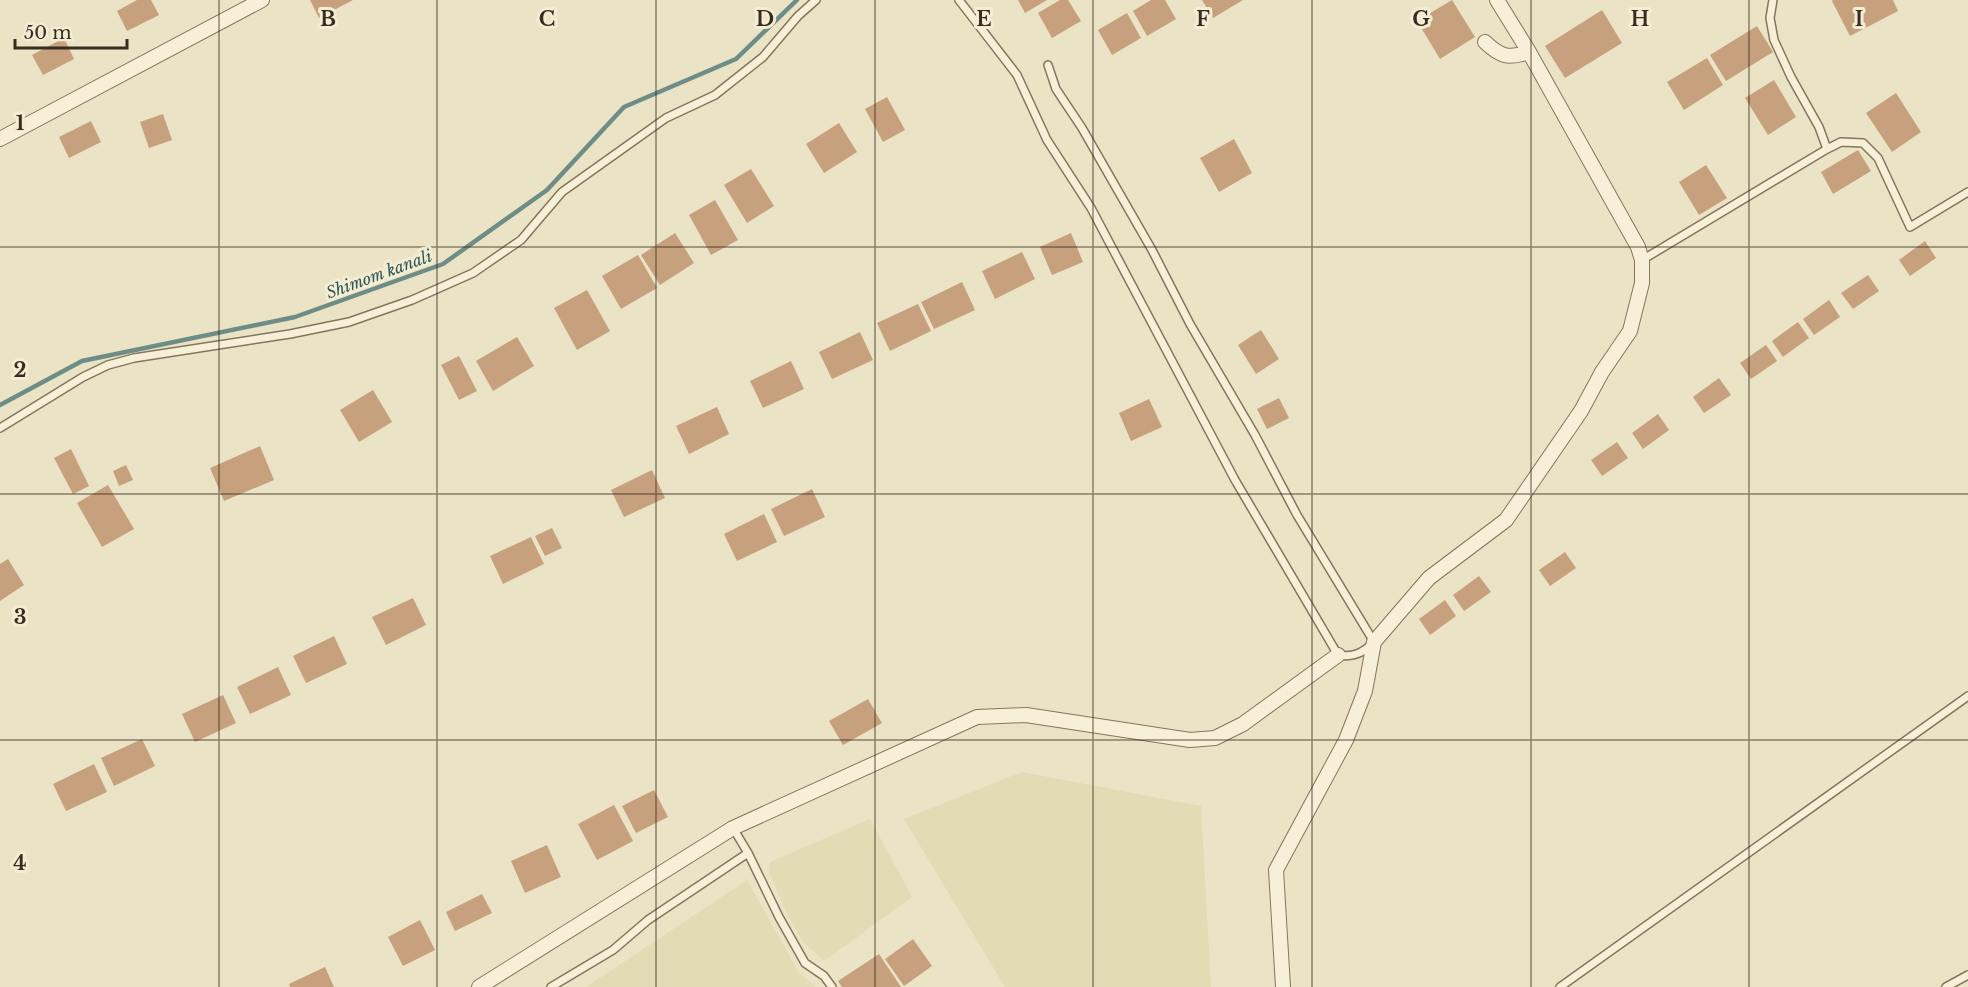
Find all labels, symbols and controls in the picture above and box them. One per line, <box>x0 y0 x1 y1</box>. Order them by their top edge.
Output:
text: B <box>320 7 336 31</box>
text: C <box>539 7 555 31</box>
text: D <box>756 7 774 31</box>
text: E <box>976 7 992 31</box>
text: F <box>1196 7 1210 31</box>
text: G <box>1412 7 1430 31</box>
text: H <box>1631 7 1650 31</box>
text: I <box>1855 7 1863 31</box>
scale bar <box>15 12 128 50</box>
text: 50 m <box>24 22 72 44</box>
text: 1 <box>16 111 25 135</box>
water label: Shimom kanali <box>323 245 435 302</box>
text: 2 <box>13 358 27 382</box>
text: 3 <box>14 605 26 629</box>
text: 4 <box>13 851 27 875</box>

